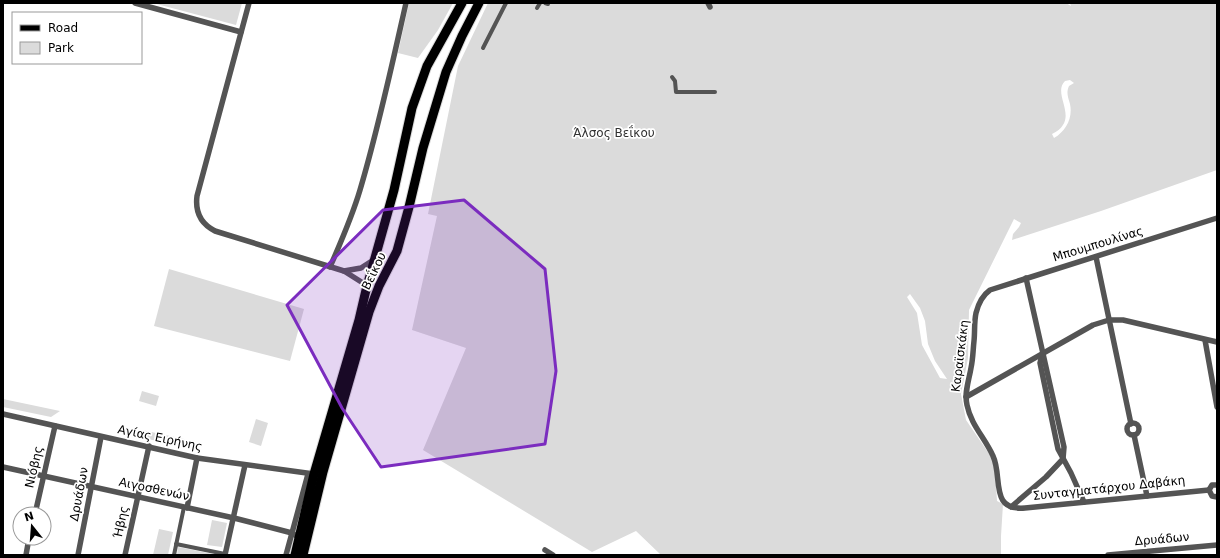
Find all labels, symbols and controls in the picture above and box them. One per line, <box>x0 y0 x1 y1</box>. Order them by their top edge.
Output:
legend <box>12 12 142 64</box>
text: Road <box>48 21 78 35</box>
text: Park <box>48 41 74 55</box>
park label: Άλσος Βεΐκου <box>573 125 655 140</box>
street label: Μπουμπουλίνας <box>1051 224 1145 264</box>
street label: Βεΐκου <box>358 249 389 292</box>
street label: Καραϊσκάκη <box>949 319 971 393</box>
street label: Αγίας Ειρήνης <box>116 422 204 454</box>
street label: Νιόβης <box>22 445 46 489</box>
street label: Δρυάδων <box>67 465 91 522</box>
street label: Συνταγματάρχου Δαβάκη <box>1032 473 1186 503</box>
street label: Αιγοσθενών <box>118 475 191 503</box>
street label: Ήβης <box>111 505 131 540</box>
north arrow <box>12 506 52 546</box>
text: N <box>23 509 36 524</box>
street label: Δρυάδων <box>1134 530 1190 548</box>

